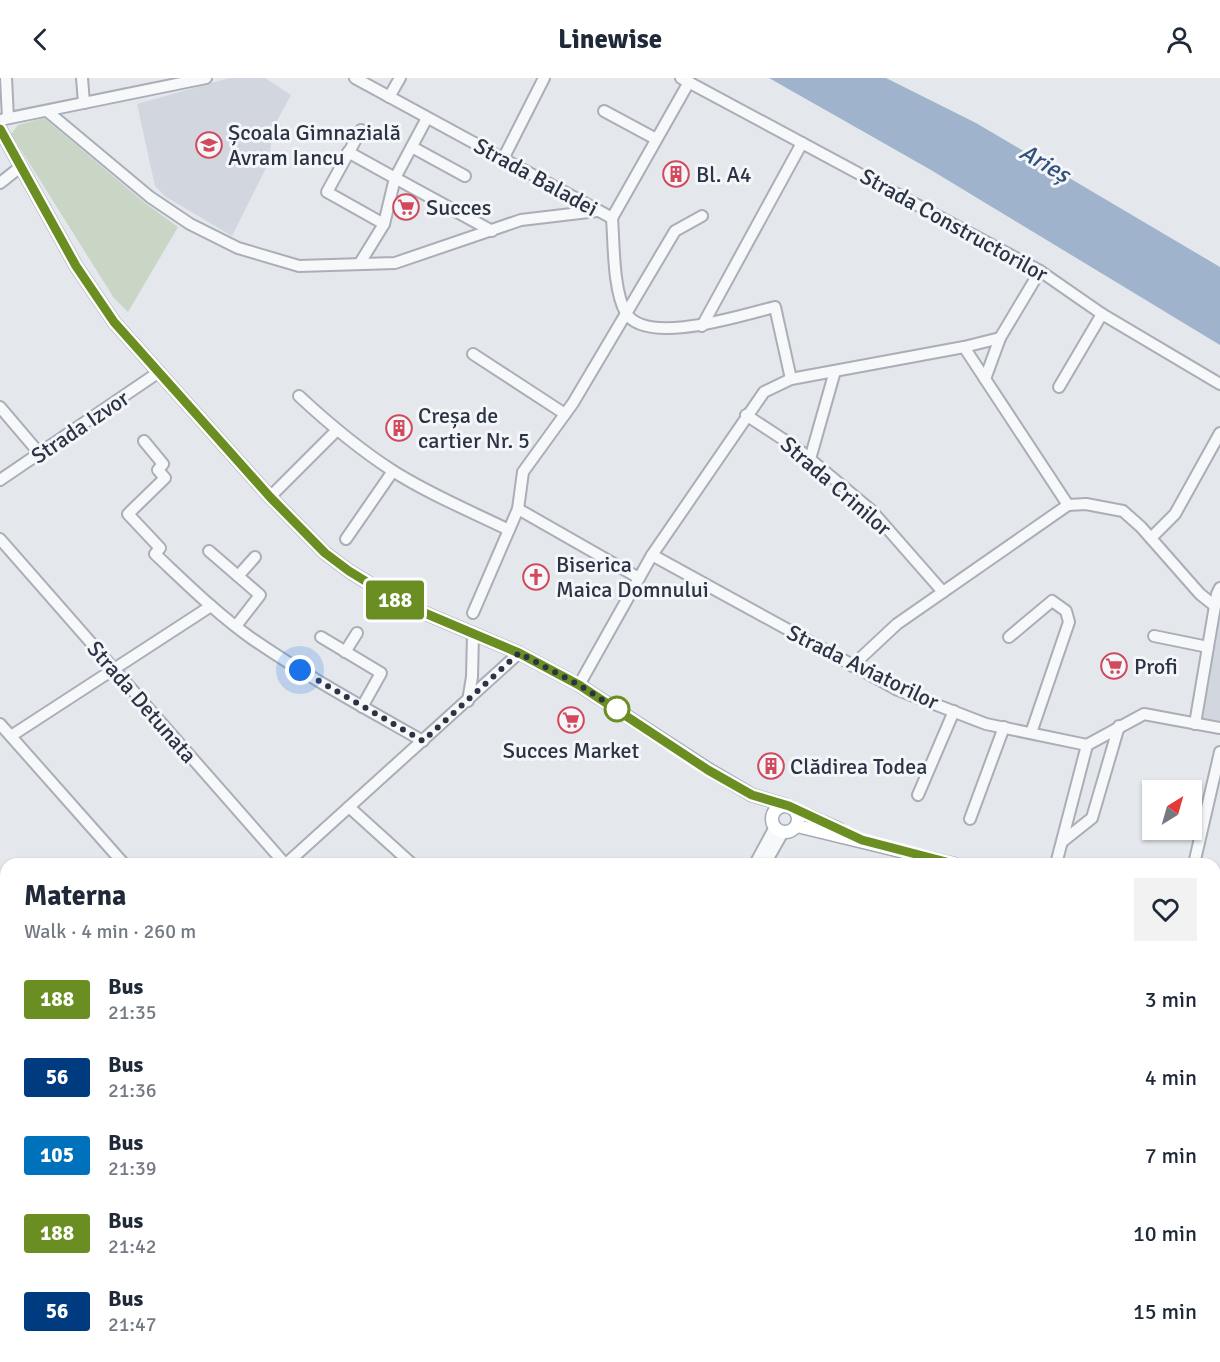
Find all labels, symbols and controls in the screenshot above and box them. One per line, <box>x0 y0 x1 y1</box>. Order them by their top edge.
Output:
icon: back <box>24 23 57 56</box>
text: Linewise <box>558 23 662 56</box>
icon: person <box>1163 23 1196 56</box>
place label: Școala Gimnazială Avram Iancu <box>228 119 401 171</box>
school or university icon: Școala Gimnazială Avram Iancu <box>194 130 224 160</box>
street label: Strada Baladei <box>469 132 603 222</box>
water label: Arieș <box>1015 137 1078 190</box>
building icon: Bl. A4 <box>661 159 691 189</box>
place label: Bl. A4 <box>696 161 752 188</box>
street label: Strada Constructorilor <box>856 162 1052 288</box>
supermarket icon: Succes <box>391 192 421 222</box>
place label: Succes <box>426 194 491 221</box>
street label: Strada Izvor <box>26 384 134 470</box>
place label: Creșa de cartier Nr. 5 <box>418 402 530 454</box>
building icon: Creșa de cartier Nr. 5 <box>384 413 414 443</box>
street label: Strada Crinilor <box>775 431 897 541</box>
place label: Biserica Maica Domnului <box>556 551 709 603</box>
church icon: Biserica Maica Domnului <box>521 562 551 592</box>
line badge: 188 <box>360 580 430 620</box>
text: 188 <box>378 587 412 613</box>
street label: Strada Aviatorilor <box>783 619 943 715</box>
street label: Strada Detunata <box>82 635 202 769</box>
supermarket icon: Profi <box>1099 651 1129 681</box>
place label: Profi <box>1134 653 1178 680</box>
your location <box>285 655 315 685</box>
unlabelled marker <box>604 696 630 722</box>
supermarket icon: Succes Market <box>556 705 586 735</box>
place label: Succes Market <box>503 737 640 764</box>
building icon: Clădirea Todea <box>756 751 786 781</box>
place label: Clădirea Todea <box>790 753 927 780</box>
north arrow <box>1142 780 1202 840</box>
map controls <box>1142 780 1202 840</box>
button: heart <box>1134 878 1197 941</box>
text: Materna <box>24 879 126 913</box>
text: Walk · 4 min · 260 m <box>24 919 196 944</box>
text: Bus <box>108 973 143 1000</box>
text: 188 <box>40 986 74 1012</box>
text: 3 min <box>1145 986 1197 1013</box>
text: 21:35 <box>108 1000 157 1025</box>
text: Bus <box>108 1051 143 1078</box>
text: 56 <box>46 1064 68 1090</box>
text: 4 min <box>1145 1064 1197 1091</box>
text: 21:36 <box>108 1078 157 1103</box>
text: Bus <box>108 1129 143 1156</box>
text: 105 <box>40 1142 74 1168</box>
text: 7 min <box>1145 1142 1197 1169</box>
text: 21:39 <box>108 1156 157 1181</box>
text: Bus <box>108 1207 143 1234</box>
text: 188 <box>40 1220 74 1246</box>
text: 10 min <box>1133 1220 1197 1247</box>
text: 21:42 <box>108 1234 157 1259</box>
text: Bus <box>108 1285 143 1312</box>
text: 56 <box>46 1298 68 1324</box>
text: 15 min <box>1133 1298 1197 1325</box>
text: 21:47 <box>108 1312 157 1337</box>

